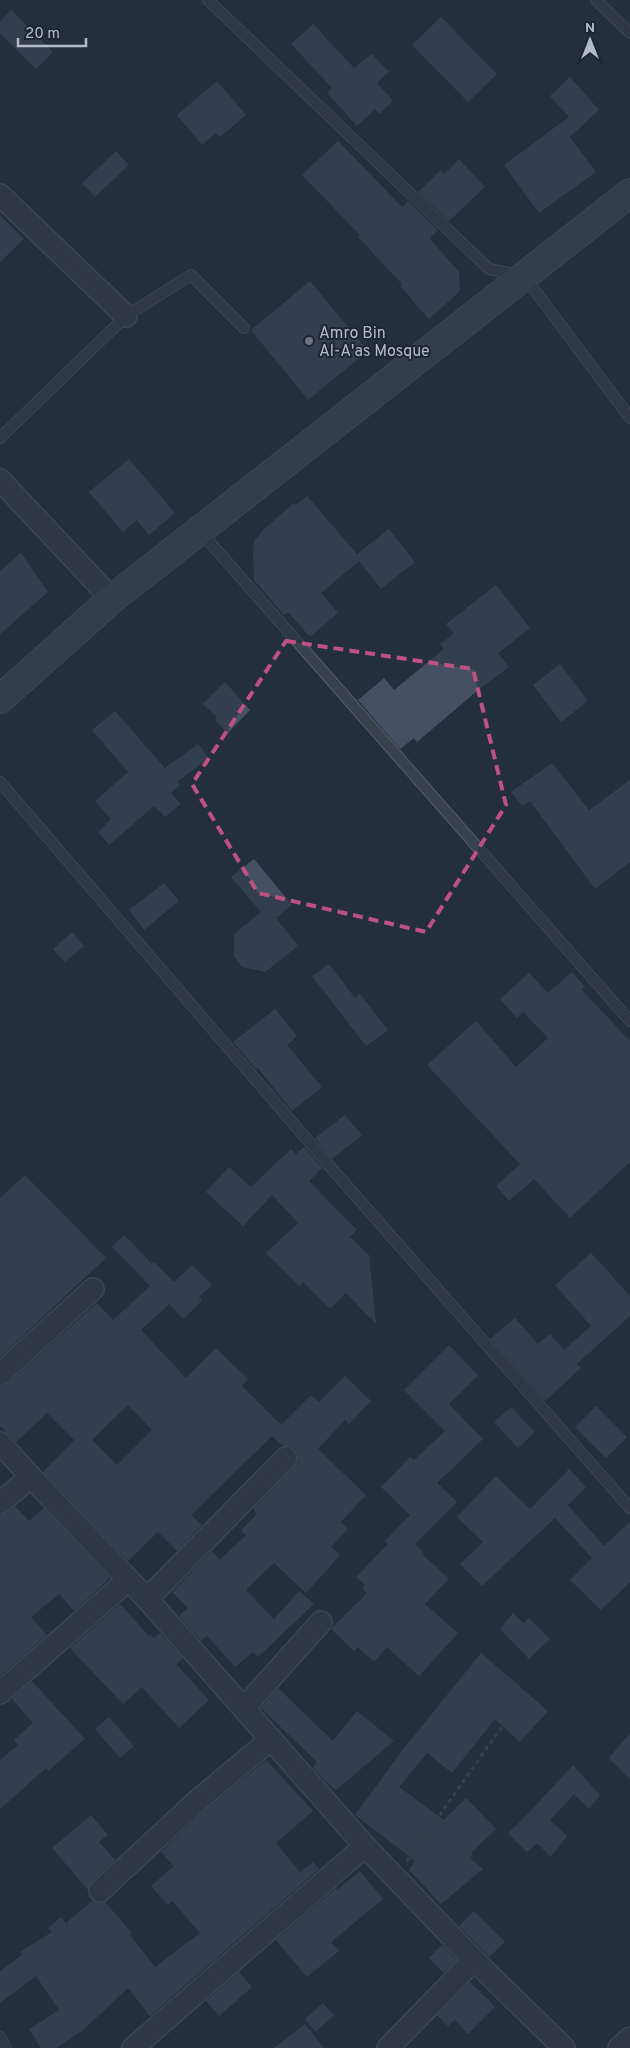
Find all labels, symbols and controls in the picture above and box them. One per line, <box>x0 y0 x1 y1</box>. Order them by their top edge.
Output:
scale bar <box>18 15 85 47</box>
north arrow <box>565 15 615 65</box>
text: N <box>585 20 595 37</box>
text: 20 m <box>25 25 60 44</box>
place label: Amro Bin Al-A'as Mosque <box>319 324 430 362</box>
marker: Amro Bin Al-A'as Mosque <box>303 335 315 347</box>

